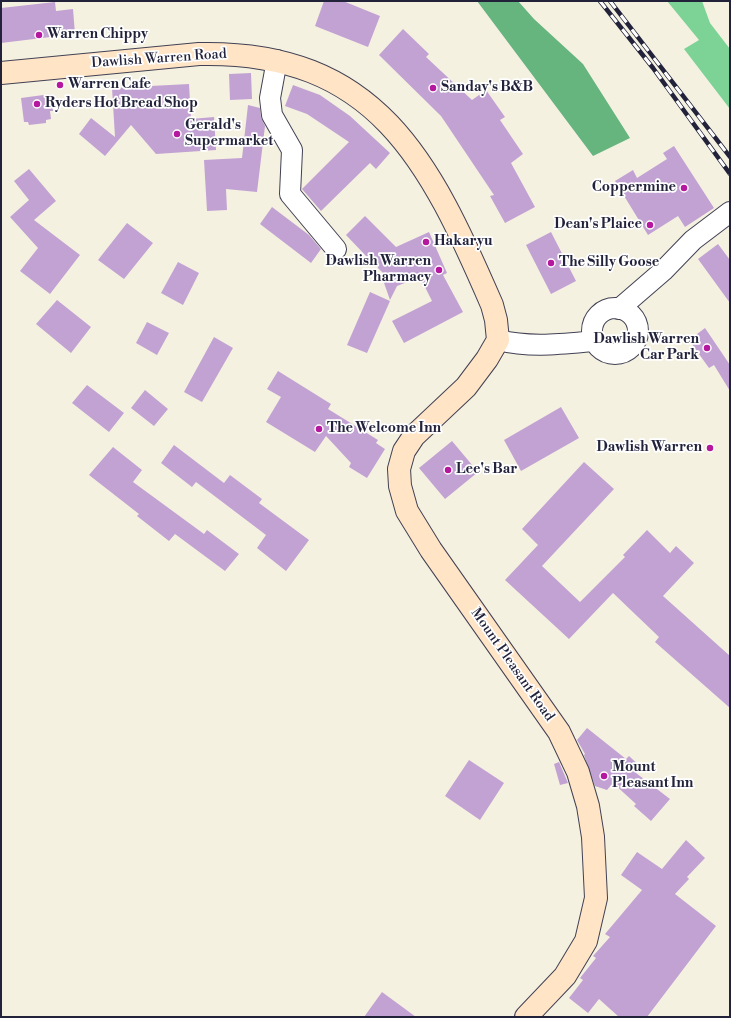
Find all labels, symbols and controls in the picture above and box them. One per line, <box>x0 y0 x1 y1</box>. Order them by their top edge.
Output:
place label: Warren Chippy <box>47 27 148 43</box>
marker: Warren Chippy <box>34 30 44 40</box>
street label: Dawlish Warren Road <box>91 46 227 72</box>
place label: Warren Cafe <box>68 77 151 93</box>
marker: Warren Cafe <box>55 80 65 90</box>
place label: Sanday's B&B <box>441 80 533 96</box>
marker: Sanday's B&B <box>428 83 438 93</box>
place label: Ryders Hot Bread Shop <box>45 96 198 112</box>
marker: Ryders Hot Bread Shop <box>32 99 42 109</box>
place label: Gerald's Supermarket <box>185 118 273 150</box>
marker: Gerald's Supermarket <box>172 129 182 139</box>
place label: Coppermine <box>592 180 676 196</box>
marker: Coppermine <box>679 183 689 193</box>
place label: Dean's Plaice <box>554 217 642 233</box>
marker: Dean's Plaice <box>645 220 655 230</box>
place label: Hakaryu <box>434 234 493 250</box>
marker: Hakaryu <box>421 237 431 247</box>
place label: Dawlish Warren Pharmacy <box>325 254 431 286</box>
place label: The Silly Goose <box>559 255 659 271</box>
marker: The Silly Goose <box>546 258 556 268</box>
marker: Dawlish Warren Pharmacy <box>434 265 444 275</box>
place label: Dawlish Warren Car Park <box>593 332 699 364</box>
marker: Dawlish Warren Car Park <box>702 343 712 353</box>
place label: The Welcome Inn <box>327 421 441 437</box>
marker: The Welcome Inn <box>314 424 324 434</box>
place label: Dawlish Warren <box>596 440 702 456</box>
marker: Dawlish Warren <box>705 443 715 453</box>
place label: Lee's Bar <box>456 462 517 478</box>
marker: Lee's Bar <box>443 465 453 475</box>
street label: Mount Pleasant Road <box>467 605 557 725</box>
place label: Mount Pleasant Inn <box>612 760 693 792</box>
marker: Mount Pleasant Inn <box>599 771 609 781</box>

